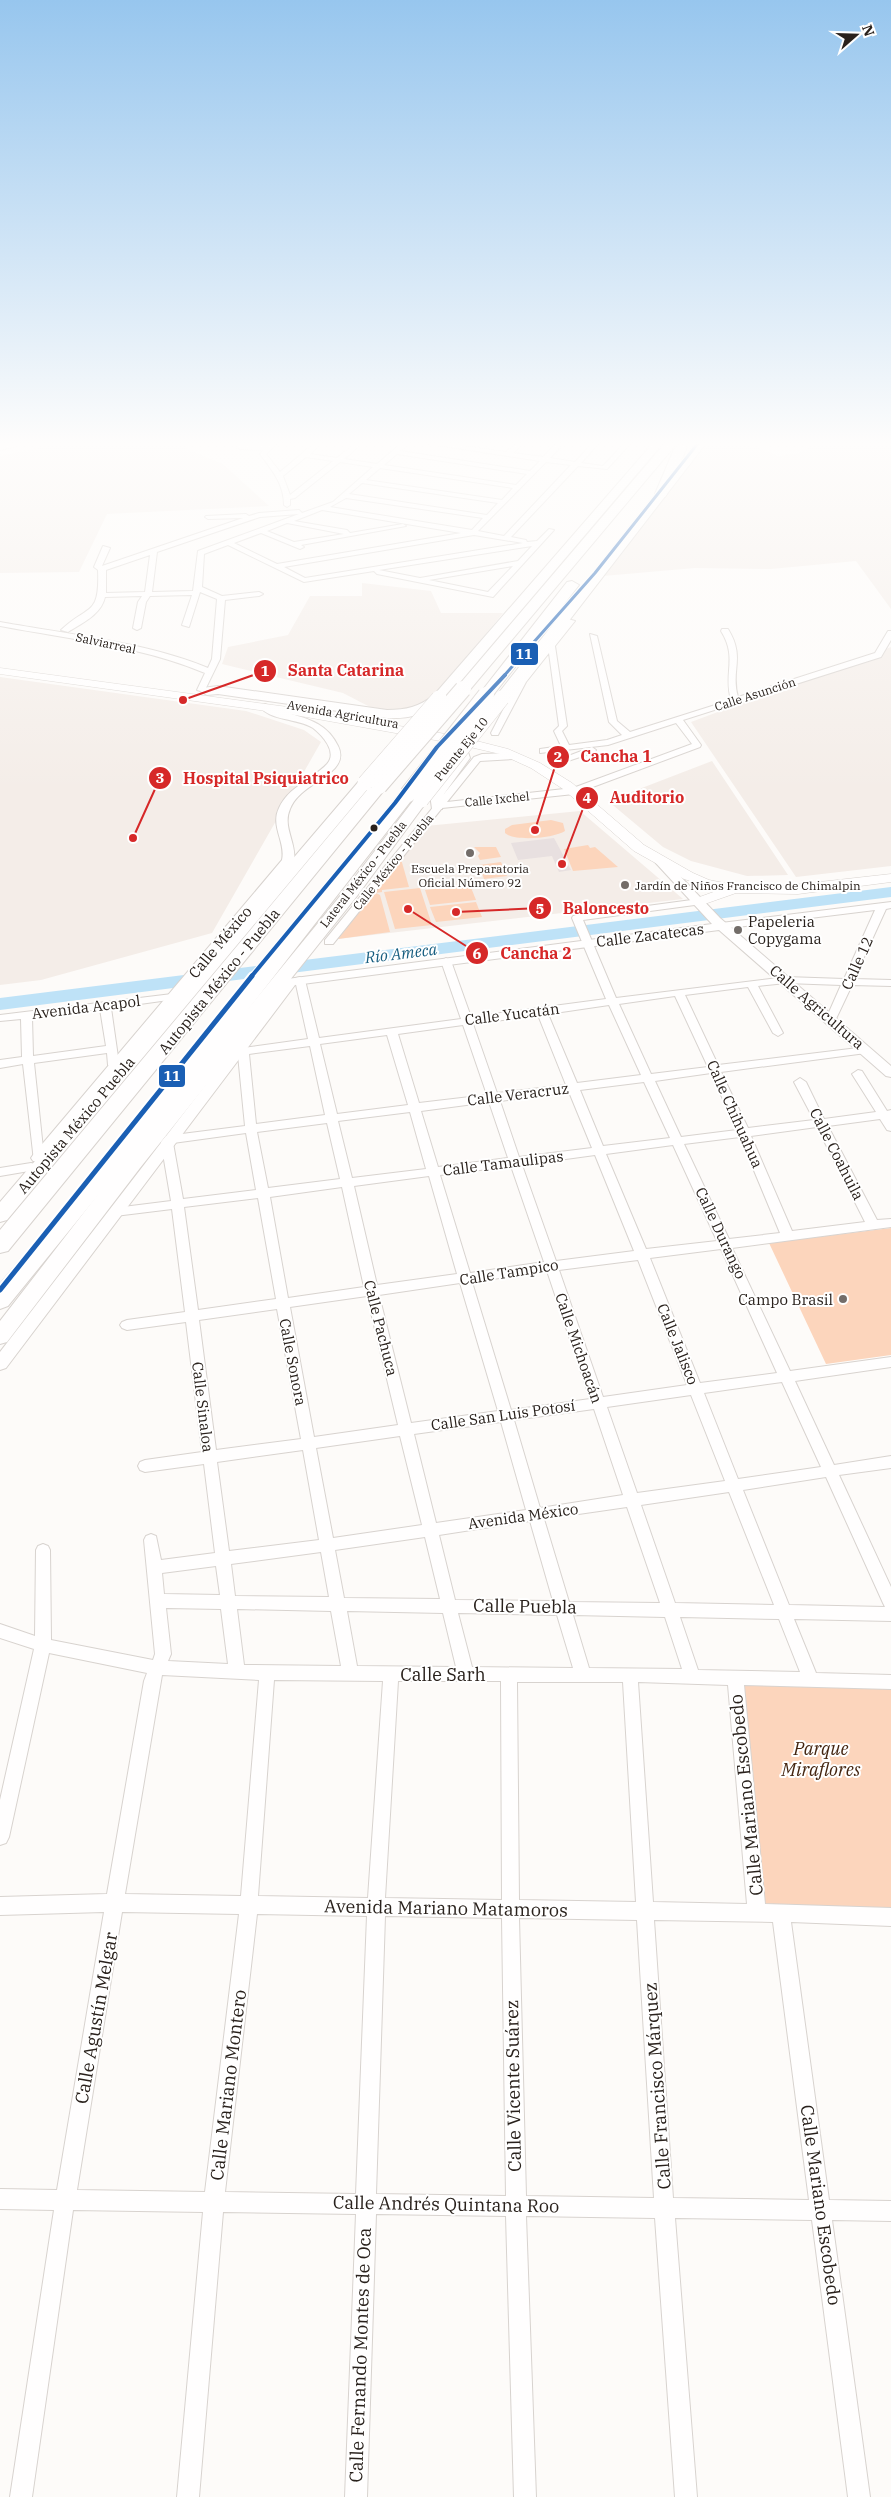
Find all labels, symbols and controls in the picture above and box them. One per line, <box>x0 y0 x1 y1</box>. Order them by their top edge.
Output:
north arrow <box>831 10 881 60</box>
text: N <box>858 22 879 39</box>
street label: Salviarreal <box>74 629 138 657</box>
line badge: 11 <box>510 642 539 666</box>
text: 11 <box>516 645 532 663</box>
callout: Santa Catarina <box>253 655 414 686</box>
text: Santa Catarina <box>288 660 404 680</box>
text: 1 <box>260 661 270 680</box>
street label: Calle Asunción <box>713 674 798 714</box>
street label: Avenida Agricultura <box>286 697 401 731</box>
street label: Puente Eje 10 <box>431 714 491 784</box>
callout: Cancha 1 <box>545 741 662 772</box>
text: Cancha 1 <box>580 746 652 766</box>
text: 2 <box>553 747 563 766</box>
callout: Hospital Psiquiatrico <box>148 763 359 794</box>
text: 3 <box>155 768 165 787</box>
text: Hospital Psiquiatrico <box>183 768 349 788</box>
callout: Auditorio <box>575 782 694 813</box>
text: Auditorio <box>610 787 684 807</box>
street label: Calle Ixchel <box>464 788 531 810</box>
text: 4 <box>582 788 592 807</box>
street label: Calle México - Puebla <box>349 810 437 913</box>
street label: Lateral México - Puebla <box>317 817 410 930</box>
unlabelled marker <box>369 823 379 833</box>
marker: Escuela Preparatoria Oficial Número 92 <box>464 847 476 859</box>
place label: Escuela Preparatoria Oficial Número 92 <box>411 861 529 890</box>
place label: Jardín de Niños Francisco de Chimalpin <box>635 878 861 893</box>
marker: Jardín de Niños Francisco de Chimalpin <box>619 879 631 891</box>
callout: Baloncesto <box>528 893 659 924</box>
text: Baloncesto <box>563 898 649 918</box>
text: 5 <box>535 899 545 918</box>
street label: Calle México <box>184 902 256 982</box>
street label: Autopista México - Puebla <box>154 904 284 1058</box>
place label: Papeleria Copygama <box>748 912 822 948</box>
street label: Calle Zacatecas <box>595 919 705 951</box>
marker: Papeleria Copygama <box>732 924 744 936</box>
street label: Calle 12 <box>837 933 877 993</box>
callout: Cancha 2 <box>465 938 582 969</box>
water label: Río Ameca <box>363 939 438 967</box>
text: Cancha 2 <box>500 943 572 963</box>
text: 6 <box>472 944 482 963</box>
street label: Calle Agricultura <box>766 961 868 1053</box>
street label: Avenida Acapol <box>31 991 141 1023</box>
street label: Calle Yucatán <box>464 999 561 1029</box>
street label: Autopista México Puebla <box>13 1053 139 1197</box>
street label: Calle Chihuahua <box>703 1057 767 1171</box>
line badge: 11 <box>158 1064 186 1088</box>
text: 11 <box>164 1067 180 1085</box>
street label: Calle Veracruz <box>466 1078 570 1110</box>
street label: Calle Coahuila <box>806 1105 868 1203</box>
street label: Calle Tamaulipas <box>442 1146 564 1180</box>
street label: Calle Durango <box>691 1184 751 1282</box>
street label: Calle Tampico <box>458 1255 560 1289</box>
street label: Calle Pachuca <box>360 1278 402 1378</box>
street label: Calle Michoacán <box>551 1290 607 1406</box>
place label: Campo Brasil <box>738 1290 833 1309</box>
marker: Campo Brasil <box>837 1293 849 1305</box>
street label: Calle Jalisco <box>653 1301 703 1387</box>
street label: Calle Sonora <box>275 1317 311 1407</box>
street label: Calle Sinaloa <box>188 1361 218 1453</box>
street label: Calle San Luis Potosí <box>430 1395 577 1435</box>
street label: Avenida México <box>467 1499 579 1533</box>
street label: Calle Puebla <box>473 1594 577 1618</box>
street label: Calle Sarh <box>400 1663 486 1686</box>
street label: Calle Mariano Escobedo <box>724 1693 768 1897</box>
park label: Parque Miraflores <box>781 1737 861 1781</box>
street label: Avenida Mariano Matamoros <box>324 1894 568 1922</box>
street label: Calle Agustín Melgar <box>70 1930 122 2106</box>
street label: Calle Francisco Márquez <box>638 1982 676 2190</box>
street label: Calle Mariano Montero <box>205 1988 251 2182</box>
street label: Calle Vicente Suárez <box>500 2000 526 2172</box>
street label: Calle Mariano Escobedo <box>796 2103 846 2307</box>
street label: Calle Andrés Quintana Roo <box>333 2191 559 2217</box>
street label: Calle Fernando Montes de Oca <box>344 2227 376 2483</box>

